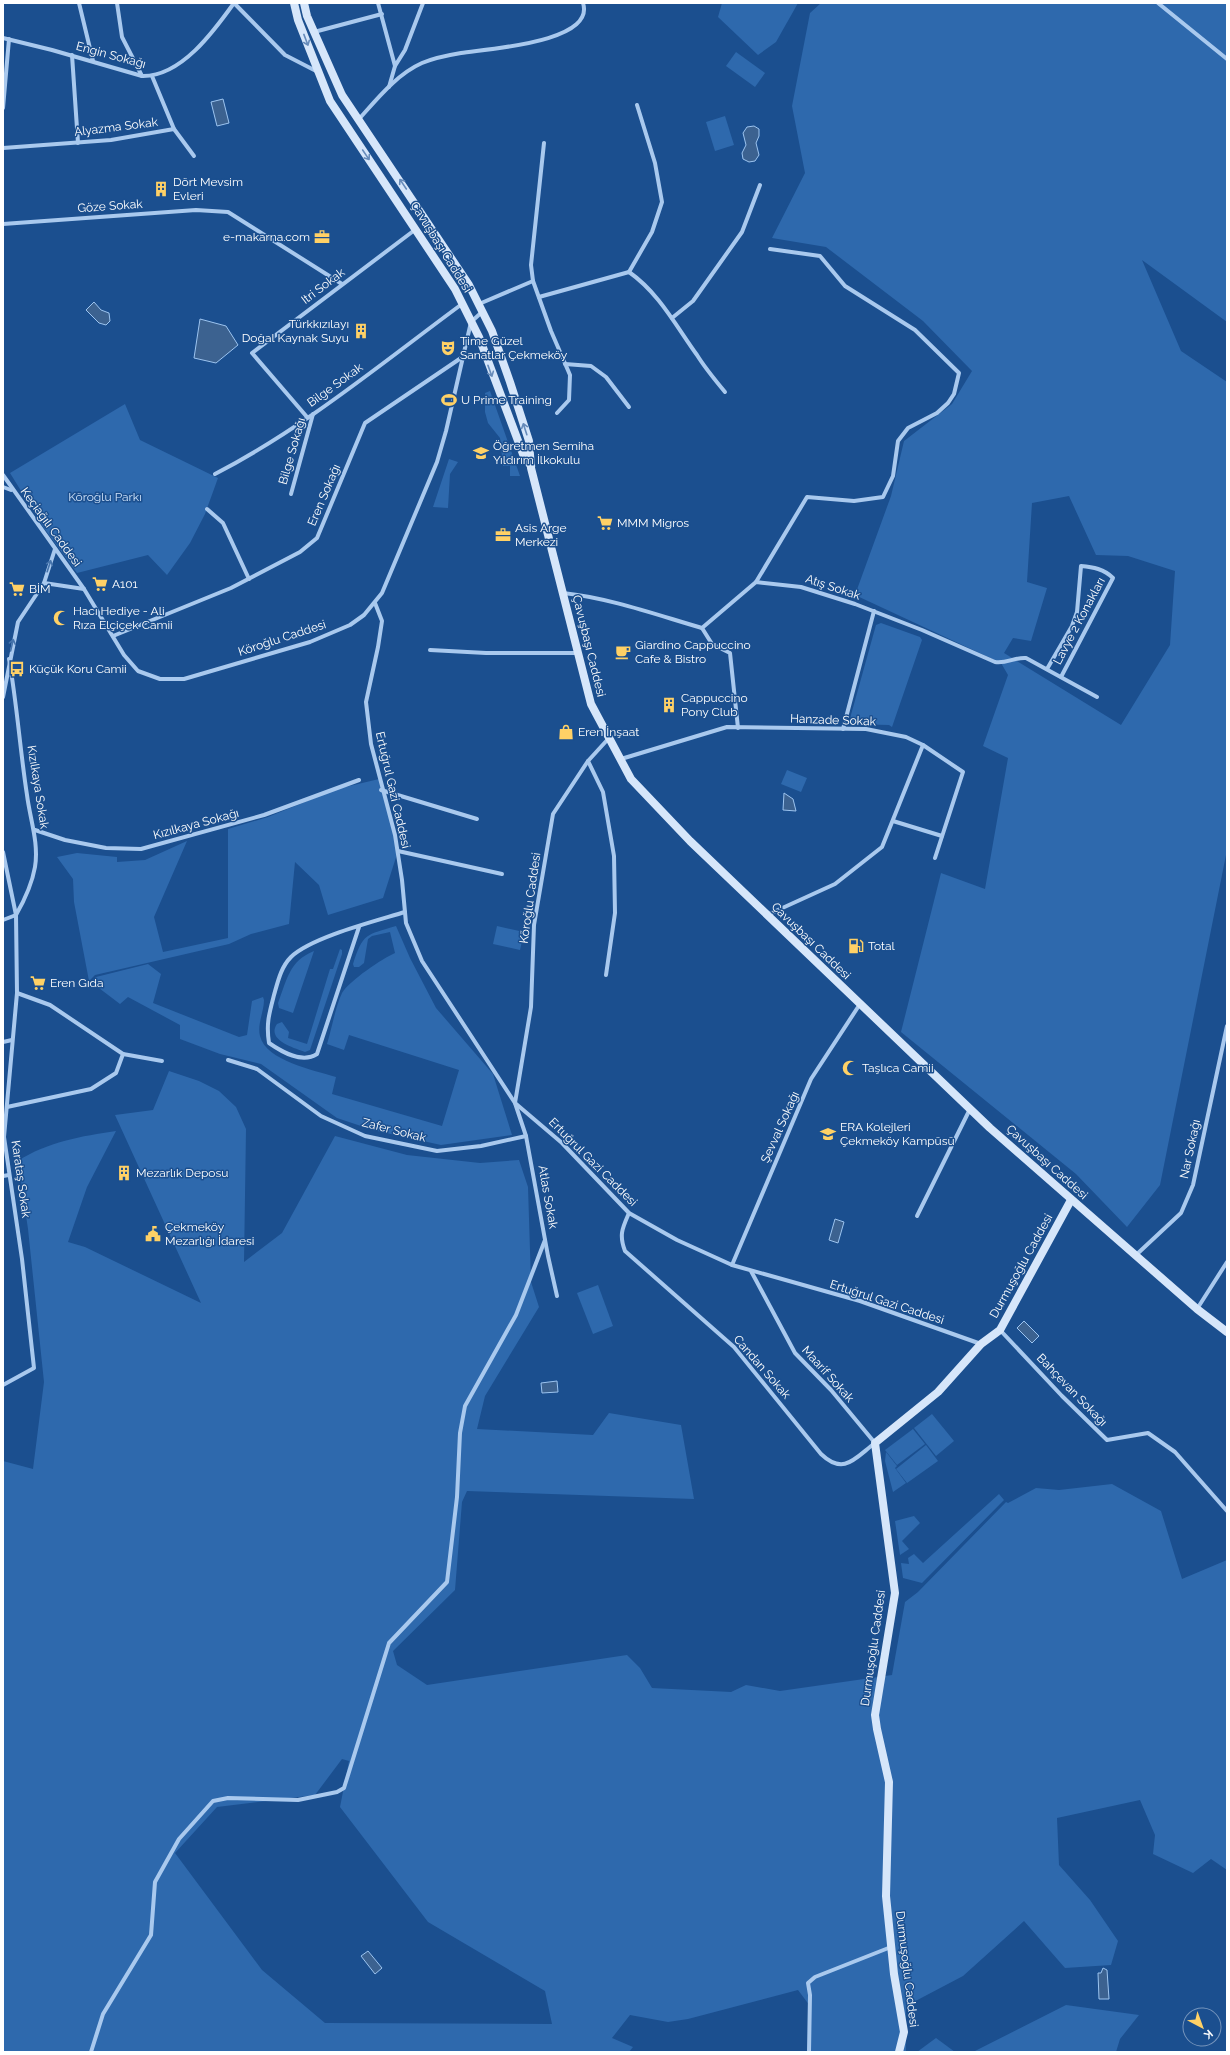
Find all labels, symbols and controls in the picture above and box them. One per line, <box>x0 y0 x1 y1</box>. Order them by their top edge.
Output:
one-way arrow <box>303 34 311 46</box>
street label: Engin Sokağı <box>75 39 147 71</box>
street label: Alyazma Sokak <box>73 115 159 139</box>
one-way arrow <box>362 149 370 160</box>
place label: Dört Mevsim Evleri <box>173 175 243 203</box>
one-way arrow <box>399 179 407 190</box>
building icon: Dört Mevsim Evleri <box>152 180 170 198</box>
street label: Göze Sokak <box>77 197 144 215</box>
street label: Çavuşbaşı Caddesi <box>407 199 475 295</box>
office icon: e-makarna.com <box>313 228 331 246</box>
place label: e-makarna.com <box>223 230 310 244</box>
street label: Itri Sokak <box>299 265 348 307</box>
place label: Türkkızılayı Doğal Kaynak Suyu <box>242 317 349 345</box>
building icon: Türkkızılayı Doğal Kaynak Suyu <box>352 322 370 340</box>
place label: Time Güzel Sanatlar Çekmeköy <box>460 334 568 362</box>
theatre icon: Time Güzel Sanatlar Çekmeköy <box>439 339 457 357</box>
street label: Bilge Sokak <box>305 360 366 410</box>
one-way arrow <box>487 364 495 376</box>
sports icon: U Prime Training <box>440 391 458 409</box>
place label: U Prime Training <box>461 393 552 407</box>
street label: Bilge Sokağı <box>276 416 308 486</box>
one-way arrow <box>521 424 529 436</box>
place label: Öğretmen Semiha Yıldırım İlkokulu <box>493 439 594 467</box>
school or university icon: Öğretmen Semiha Yıldırım İlkokulu <box>472 444 490 462</box>
street label: Eren Sokağı <box>305 462 343 528</box>
street label: Keçiağılı Caddesi <box>18 485 84 569</box>
park label: Köroğlu Parkı <box>68 490 142 504</box>
supermarket icon: MMM Migros <box>596 514 614 532</box>
place label: MMM Migros <box>617 516 689 530</box>
place label: Asis Arge Merkezi <box>515 521 567 549</box>
office icon: Asis Arge Merkezi <box>494 526 512 544</box>
one-way arrow <box>46 559 53 572</box>
street label: Atış Sokak <box>804 572 863 603</box>
supermarket icon: A101 <box>91 575 109 593</box>
street label: Lavye 2 Konakları <box>1050 575 1108 667</box>
place label: A101 <box>112 577 138 591</box>
supermarket icon: BİM <box>8 580 26 598</box>
place label: BİM <box>29 582 51 596</box>
street label: Çavuşbaşı Caddesi <box>570 594 608 698</box>
place label: Hacı Hediye - Ali Rıza Elçiçek Camii <box>73 604 173 632</box>
mosque icon: Hacı Hediye - Ali Rıza Elçiçek Camii <box>52 609 70 627</box>
street label: Köroğlu Caddesi <box>236 617 328 659</box>
place label: Giardino Cappuccino Cafe & Bistro <box>635 638 751 666</box>
one-way arrow <box>9 639 17 652</box>
cafe icon: Giardino Cappuccino Cafe & Bistro <box>614 643 632 661</box>
bus stop icon: Küçük Koru Camii <box>8 660 26 678</box>
place label: Küçük Koru Camii <box>29 662 127 676</box>
place label: Cappuccino Pony Club <box>681 691 748 719</box>
building icon: Cappuccino Pony Club <box>660 696 678 714</box>
street label: Hanzade Sokak <box>790 712 877 729</box>
shop icon: Eren İnşaat <box>557 723 575 741</box>
place label: Eren İnşaat <box>578 725 639 739</box>
street label: Ertuğrul Gazi Caddesi <box>373 730 413 850</box>
street label: Kızılkaya Sokak <box>24 744 52 830</box>
street label: Kızılkaya Sokağı <box>152 806 240 842</box>
street label: Köroğlu Caddesi <box>517 852 543 944</box>
street label: Çavuşbaşı Caddesi <box>769 900 853 982</box>
fuel station icon: Total <box>847 937 865 955</box>
place label: Total <box>868 939 896 953</box>
supermarket icon: Eren Gıda <box>29 974 47 992</box>
place label: Eren Gıda <box>50 976 104 990</box>
mosque icon: Taşlıca Camii <box>841 1059 859 1077</box>
place label: Taşlıca Camii <box>862 1061 934 1075</box>
street label: Şevval Sokağı <box>758 1089 802 1165</box>
street label: Zafer Sokak <box>361 1115 428 1145</box>
street label: Ertuğrul Gazi Caddesi <box>546 1115 640 1209</box>
street label: Nar Sokağı <box>1177 1118 1203 1180</box>
place label: ERA Kolejleri Çekmeköy Kampüsü <box>840 1120 955 1148</box>
street label: Çavuşbaşı Caddesi <box>1003 1122 1091 1202</box>
school or university icon: ERA Kolejleri Çekmeköy Kampüsü <box>819 1125 837 1143</box>
street label: Karataş Sokak <box>9 1139 33 1219</box>
building icon: Mezarlık Deposu <box>115 1164 133 1182</box>
street label: Atlas Sokak <box>536 1164 561 1230</box>
place label: Mezarlık Deposu <box>136 1166 228 1180</box>
street label: Durmuşoğlu Caddesi <box>987 1211 1055 1321</box>
place label: Çekmeköy Mezarlığı İdaresi <box>165 1220 254 1248</box>
public building icon: Çekmeköy Mezarlığı İdaresi <box>144 1225 162 1243</box>
street label: Ertuğrul Gazi Caddesi <box>828 1277 946 1327</box>
street label: Candan Sokak <box>731 1332 794 1402</box>
street label: Maarif Sokak <box>799 1343 857 1405</box>
street label: Bahçevan Sokağı <box>1034 1351 1110 1429</box>
street label: Durmuşoğlu Caddesi <box>858 1589 888 1707</box>
street label: Durmuşoğlu Caddesi <box>893 1910 921 2028</box>
north arrow <box>1182 2007 1222 2047</box>
text: K <box>1201 2027 1215 2042</box>

